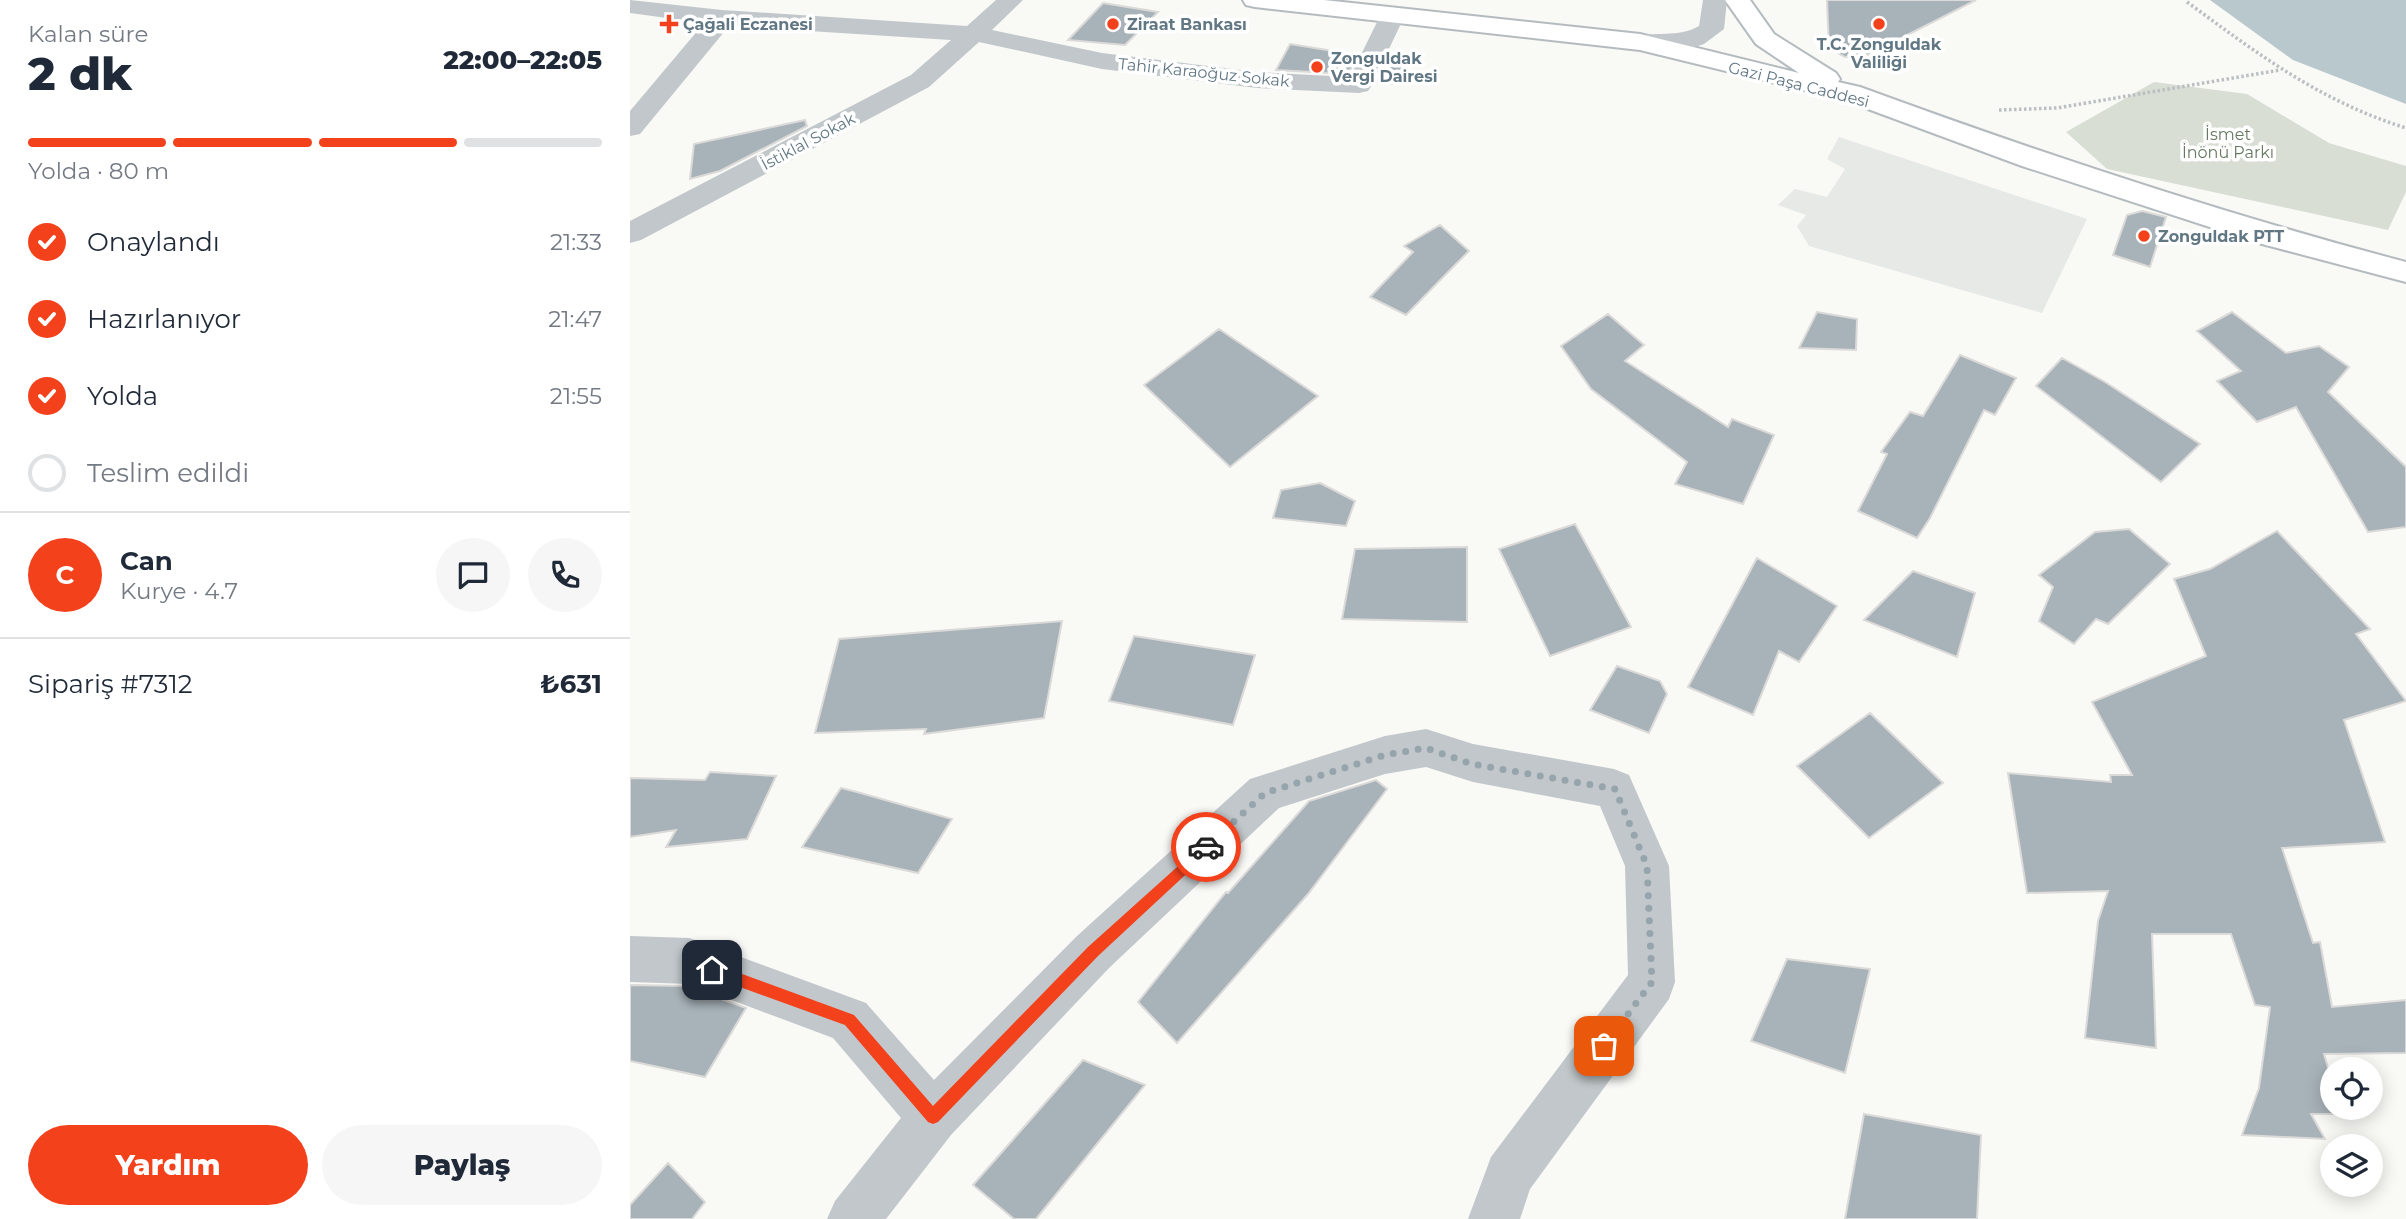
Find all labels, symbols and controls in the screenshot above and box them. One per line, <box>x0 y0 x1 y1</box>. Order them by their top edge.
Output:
place label: Çağali Eczanesi <box>683 15 813 34</box>
place label: Ziraat Bankası <box>1127 15 1247 34</box>
marker: Çağali Eczanesi <box>661 16 677 32</box>
marker: Ziraat Bankası <box>1105 16 1121 32</box>
marker: T.C. Zonguldak Valiliği <box>1871 16 1887 32</box>
text: Kalan süre <box>28 20 148 48</box>
place label: T.C. Zonguldak Valiliği <box>1817 35 1942 72</box>
text: 22:00–22:05 <box>443 44 602 76</box>
text: 2 dk <box>28 45 132 102</box>
place label: Zonguldak Vergi Dairesi <box>1330 49 1438 86</box>
street label: Tahir Karaoğuz Sokak <box>1117 54 1291 91</box>
street label: Gazi Paşa Caddesi <box>1726 58 1871 111</box>
marker: Zonguldak Vergi Dairesi <box>1309 59 1325 75</box>
street label: İstiklal Sokak <box>758 109 859 174</box>
park label: İsmet İnönü Parkı <box>2182 125 2274 162</box>
text: Yolda · 80 m <box>28 157 169 185</box>
icon: check <box>28 223 66 261</box>
text: Onaylandı <box>87 226 220 258</box>
place label: Zonguldak PTT <box>2158 227 2284 246</box>
text: 21:33 <box>550 228 602 256</box>
marker: Zonguldak PTT <box>2136 228 2152 244</box>
icon: check <box>28 300 66 338</box>
text: Hazırlanıyor <box>87 303 241 335</box>
text: 21:47 <box>548 305 602 333</box>
icon: check <box>28 377 66 415</box>
text: Yolda <box>87 380 158 412</box>
text: 21:55 <box>550 382 602 410</box>
text: Teslim edildi <box>87 457 249 489</box>
button: chat <box>436 538 510 612</box>
button: phone <box>528 538 602 612</box>
text: Can <box>120 545 173 577</box>
text: C <box>56 559 74 591</box>
text: Kurye · 4.7 <box>120 577 238 605</box>
text: Sipariş #7312 <box>28 668 193 700</box>
text: ₺631 <box>540 668 602 700</box>
courier <box>1171 812 1241 882</box>
icon: car <box>1187 828 1225 866</box>
pin <box>682 940 742 1000</box>
icon: home <box>693 951 731 989</box>
pin <box>1574 1016 1634 1076</box>
icon: bag <box>1585 1027 1623 1065</box>
map controls <box>2320 1057 2383 1197</box>
button: locate <box>2320 1057 2383 1120</box>
button: Yardım <box>28 1125 308 1205</box>
button: Paylaş <box>322 1125 602 1205</box>
button: layers <box>2320 1134 2383 1197</box>

